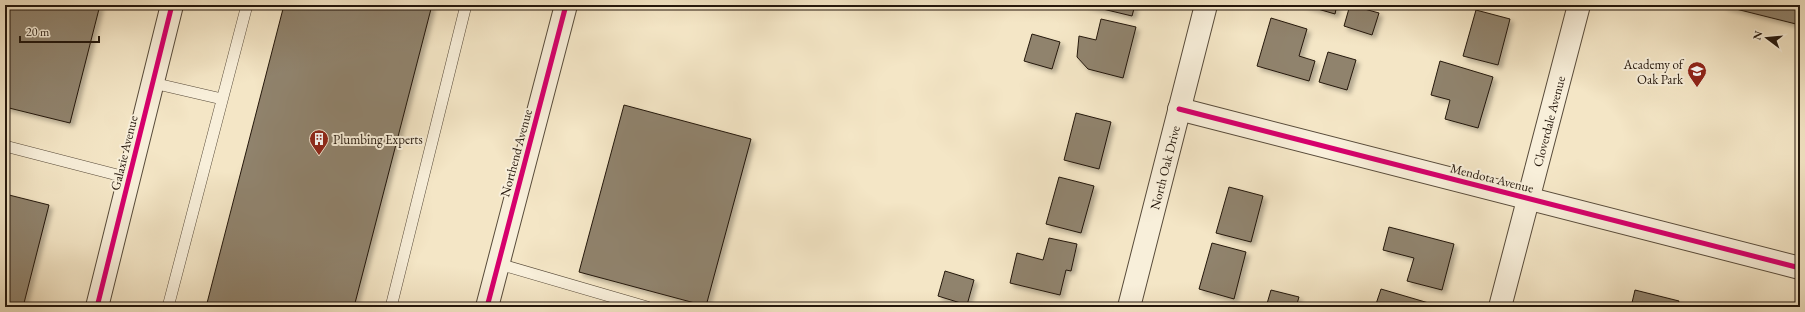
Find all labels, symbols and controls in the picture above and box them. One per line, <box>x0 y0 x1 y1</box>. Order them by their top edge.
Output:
scale bar <box>20 18 99 44</box>
north arrow <box>1747 18 1787 58</box>
text: 20 m <box>26 24 50 40</box>
text: N <box>1749 29 1765 41</box>
place label: Academy of Oak Park <box>1623 56 1685 88</box>
school or university icon: Academy of Oak Park <box>1686 60 1708 88</box>
street label: Cloverdale Avenue <box>1529 74 1569 169</box>
street label: Northend Avenue <box>496 107 536 199</box>
street label: Galaxie Avenue <box>106 114 142 192</box>
street label: North Oak Drive <box>1146 124 1183 211</box>
building icon: Plumbing Experts <box>308 128 330 156</box>
place label: Plumbing Experts <box>333 131 423 148</box>
street label: Mendota Avenue <box>1448 159 1536 197</box>

